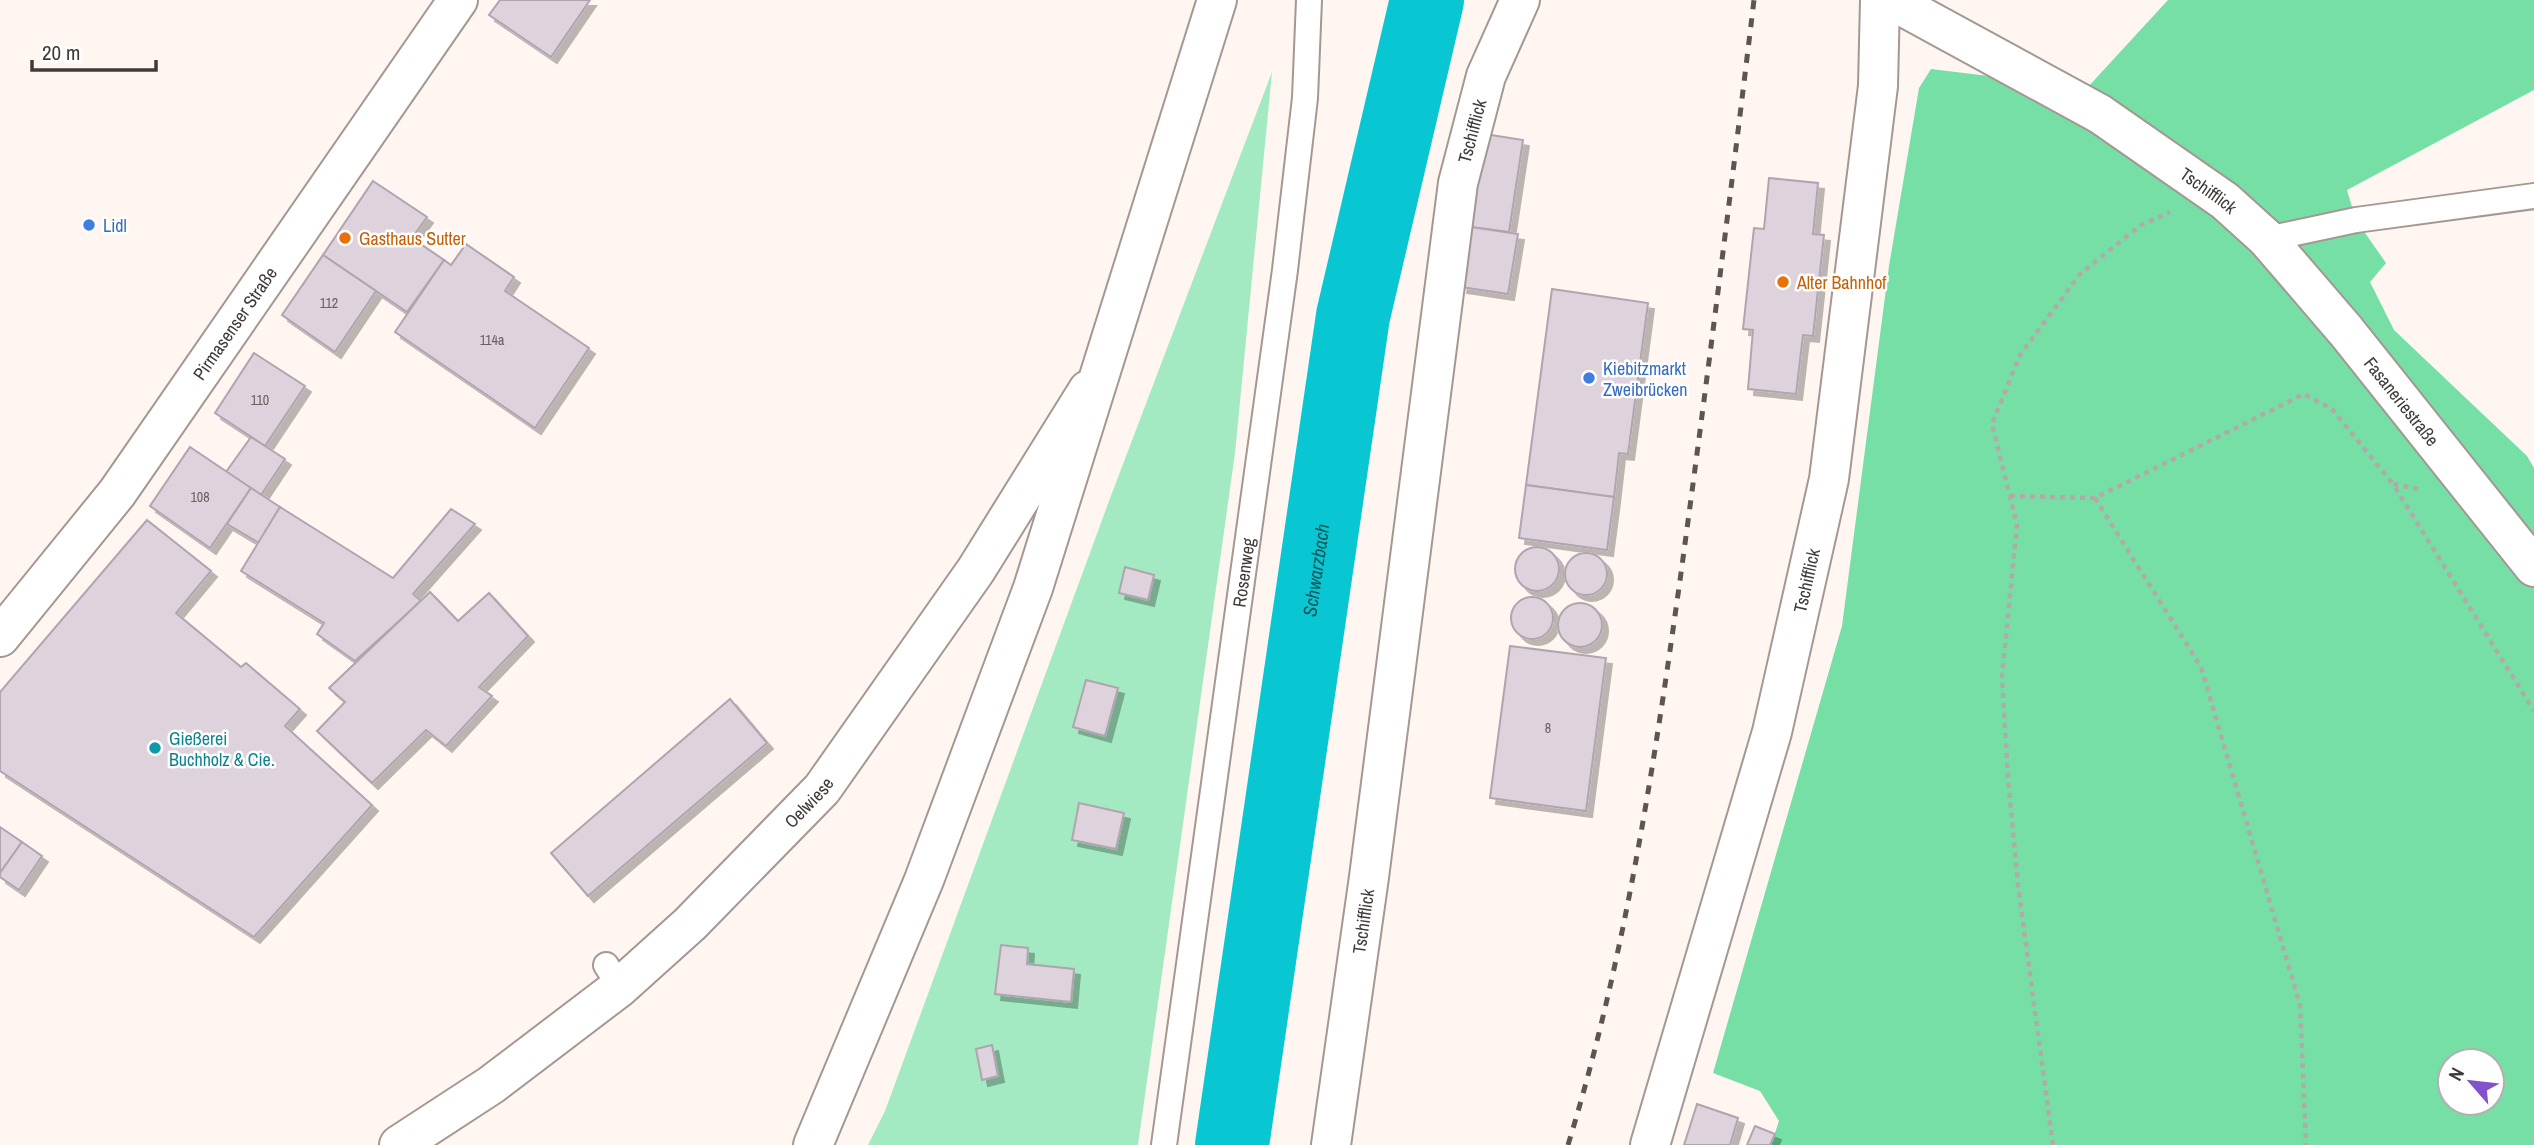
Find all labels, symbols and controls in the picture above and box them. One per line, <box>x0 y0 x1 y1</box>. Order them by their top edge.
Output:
scale bar <box>32 28 156 72</box>
text: 20 m <box>42 38 80 67</box>
street label: Tschifflick <box>1451 96 1492 166</box>
street label: Tschifflick <box>2175 161 2244 219</box>
place label: Lidl <box>103 213 127 238</box>
marker: Lidl <box>81 217 97 233</box>
place label: Gasthaus Sutter <box>359 226 466 251</box>
marker: Gasthaus Sutter <box>337 230 353 246</box>
street label: Pirmasenser Straße <box>187 262 282 385</box>
place label: Alter Bahnhof <box>1796 270 1887 295</box>
marker: Alter Bahnhof <box>1775 274 1791 290</box>
house number: 112 <box>320 294 338 312</box>
house number: 114a <box>480 331 505 349</box>
street label: Fasaneriestraße <box>2359 351 2445 451</box>
place label: Kiebitzmarkt Zweibrücken <box>1603 356 1688 402</box>
marker: Kiebitzmarkt Zweibrücken <box>1581 370 1597 386</box>
house number: 110 <box>251 391 269 409</box>
house number: 108 <box>190 488 210 506</box>
water label: Schwarzbach <box>1296 522 1336 618</box>
street label: Rosenweg <box>1226 535 1260 609</box>
street label: Tschifflick <box>1787 545 1826 615</box>
house number: 8 <box>1545 719 1551 737</box>
place label: Gießerei Buchholz & Cie. <box>169 726 275 772</box>
marker: Gießerei Buchholz & Cie. <box>147 740 163 756</box>
street label: Oelwiese <box>778 772 839 833</box>
street label: Tschifflick <box>1346 887 1380 955</box>
north arrow <box>2436 1047 2506 1117</box>
text: N <box>2442 1063 2470 1085</box>

